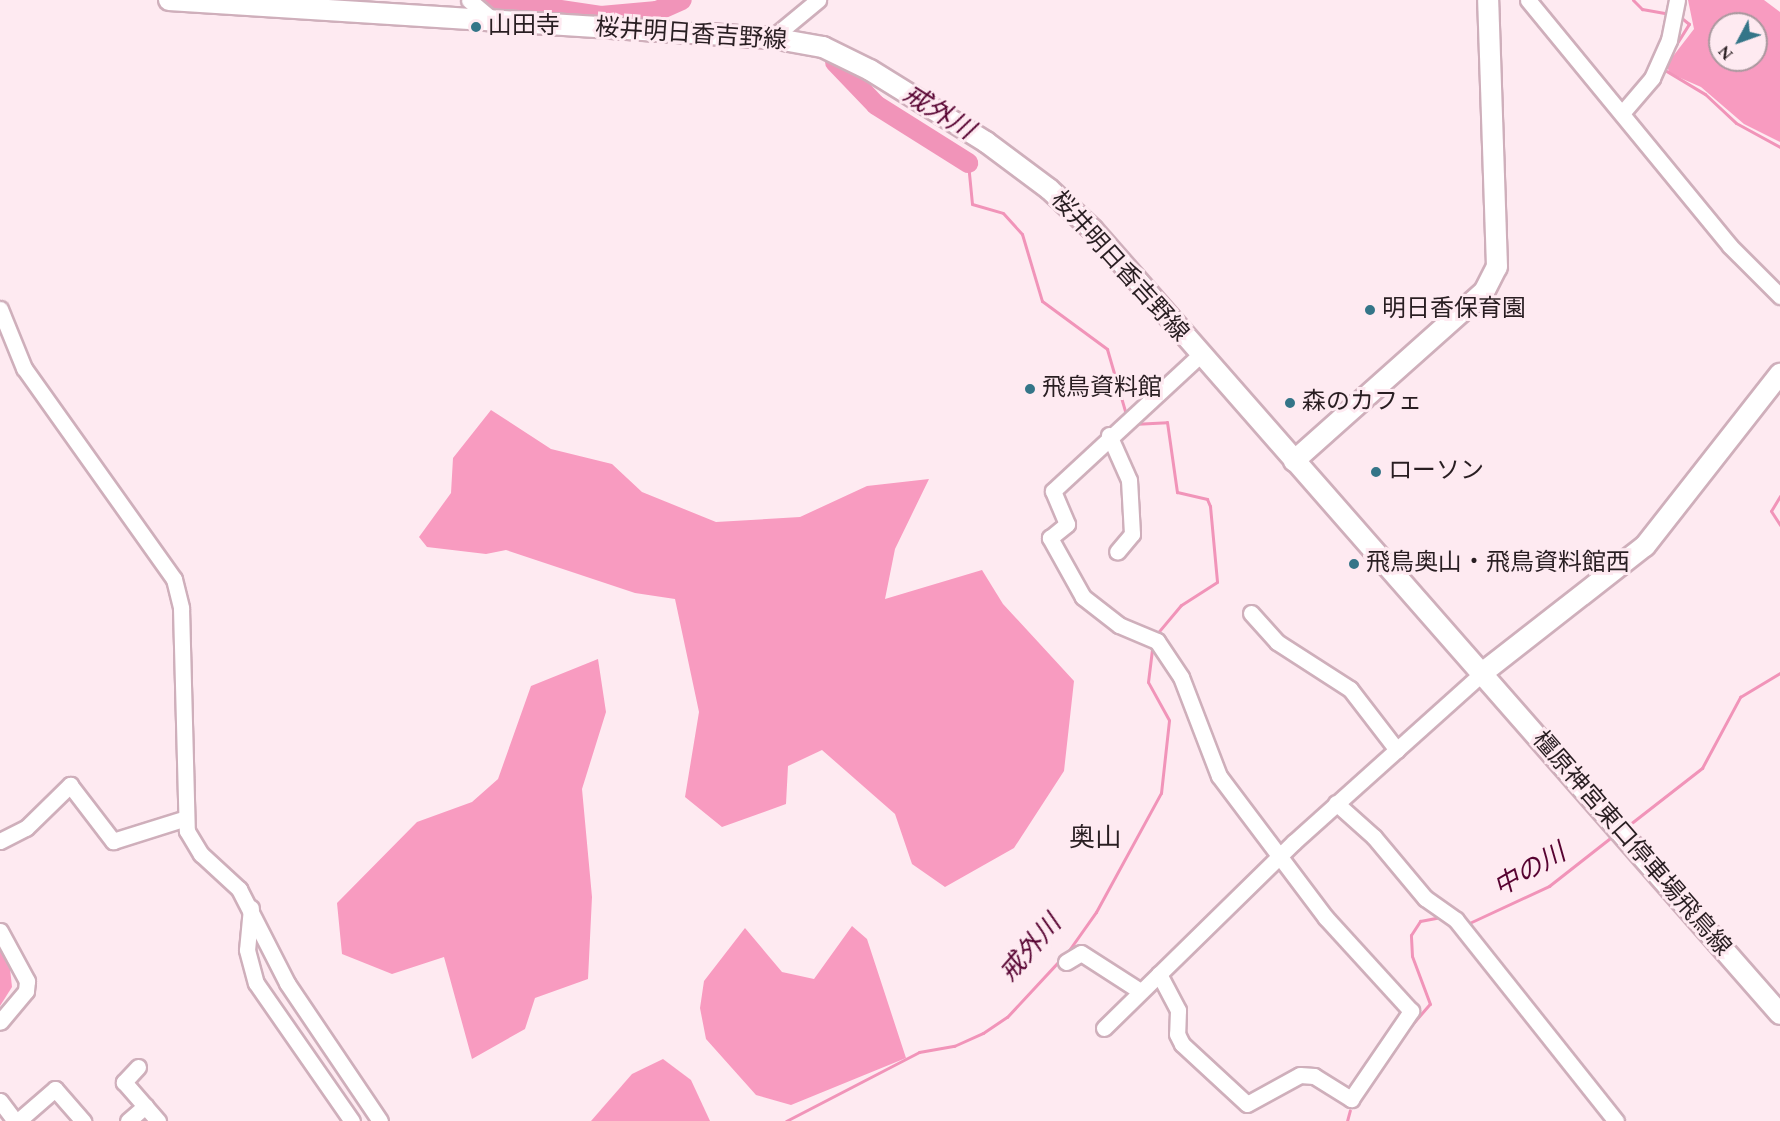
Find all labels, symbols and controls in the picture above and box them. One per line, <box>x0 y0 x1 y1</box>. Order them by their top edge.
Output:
north arrow <box>1708 12 1768 72</box>
place label: 山田寺 <box>488 13 560 41</box>
street label: 桜井明日香吉野線 <box>594 14 788 56</box>
marker: 山田寺 <box>469 20 483 34</box>
text: N <box>1713 40 1739 65</box>
water label: 戒外川 <box>897 79 979 147</box>
street label: 桜井明日香吉野線 <box>1044 186 1194 348</box>
place label: 明日香保育園 <box>1382 296 1526 324</box>
marker: 明日香保育園 <box>1363 303 1377 317</box>
place label: 飛鳥資料館 <box>1042 375 1162 403</box>
marker: 飛鳥資料館 <box>1023 382 1037 396</box>
place label: 森のカフェ <box>1302 389 1422 417</box>
marker: 森のカフェ <box>1283 396 1297 410</box>
place label: ローソン <box>1388 458 1484 486</box>
marker: ローソン <box>1369 465 1383 479</box>
place label: 飛鳥奥山・飛鳥資料館西 <box>1366 550 1630 578</box>
marker: 飛鳥奥山・飛鳥資料館西 <box>1347 557 1361 571</box>
street label: 橿原神宮東口停車場飛鳥線 <box>1526 726 1736 962</box>
district label: 奥山 <box>1069 823 1121 855</box>
water label: 中の川 <box>1488 838 1572 904</box>
water label: 戒外川 <box>994 909 1068 989</box>

